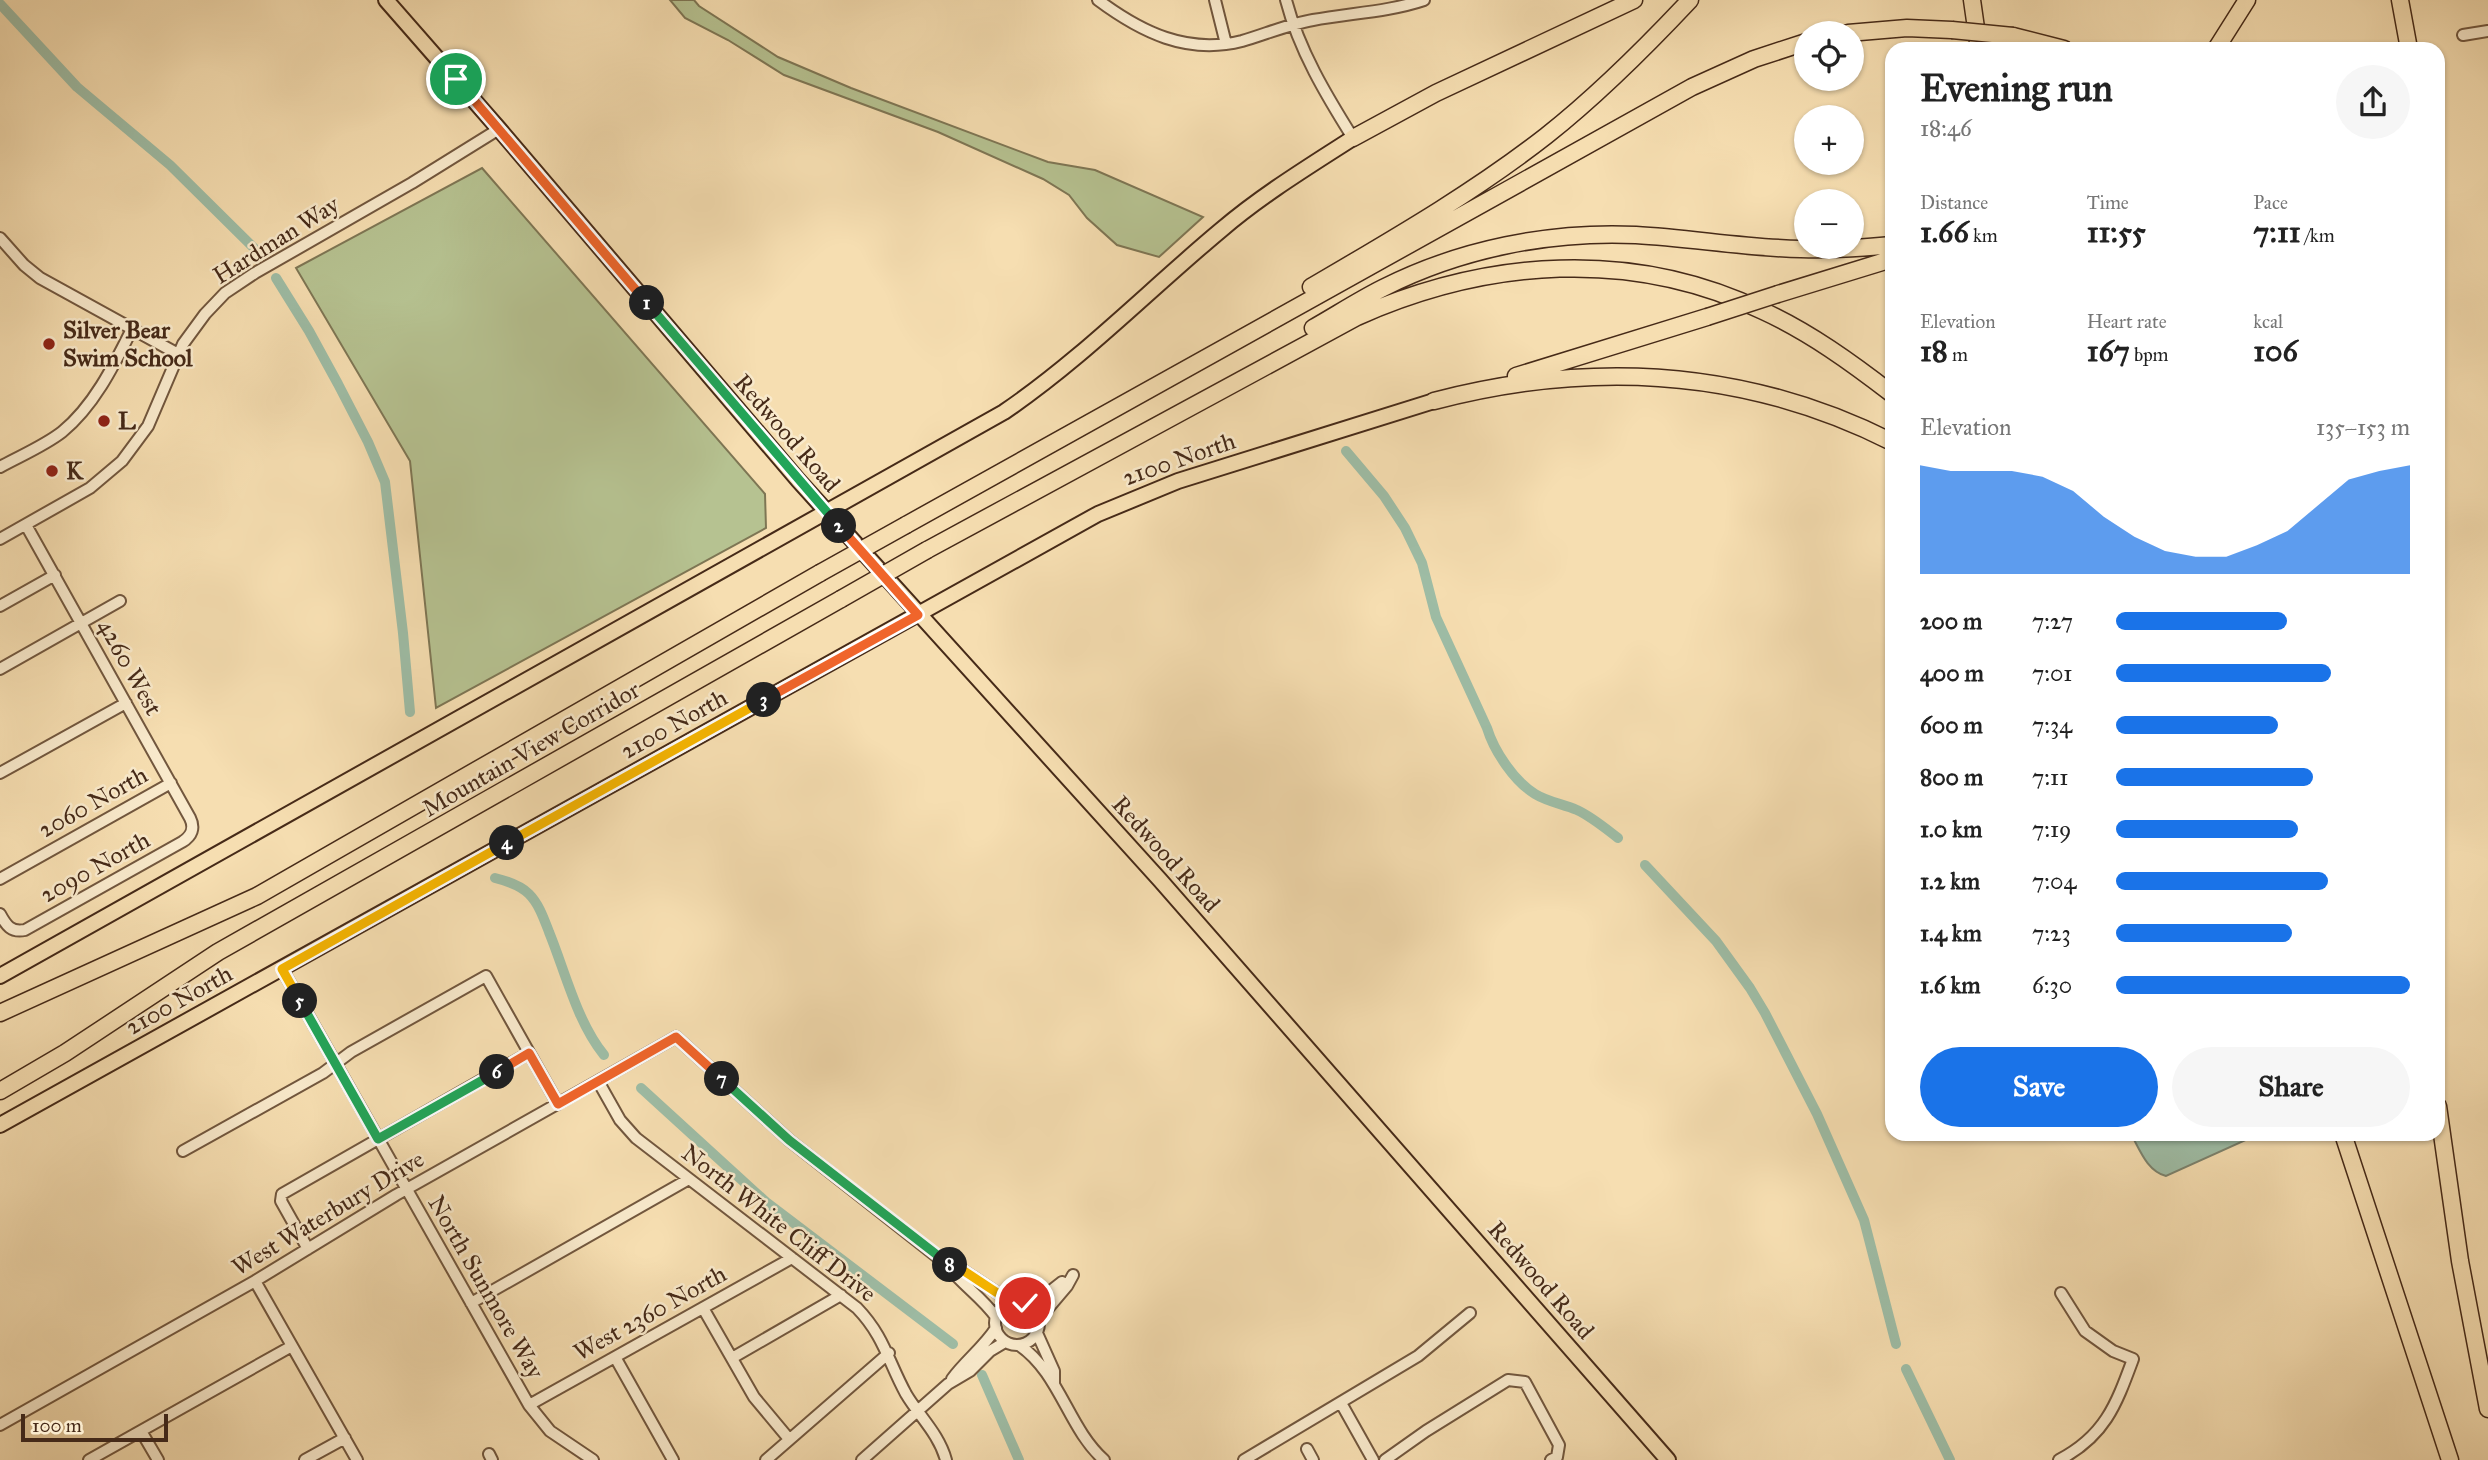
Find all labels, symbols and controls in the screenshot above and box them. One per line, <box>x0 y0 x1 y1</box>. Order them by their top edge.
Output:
map controls <box>1794 21 1864 259</box>
button: locate <box>1794 21 1864 91</box>
pin <box>426 49 486 109</box>
icon: arrive <box>437 60 475 98</box>
text: Evening run <box>1920 65 2113 111</box>
button: share <box>2336 65 2410 139</box>
button: + <box>1794 105 1864 175</box>
text: 18:46 <box>1920 114 1972 142</box>
street label: Hardman Way <box>207 189 345 291</box>
button: − <box>1794 189 1864 259</box>
text: Distance <box>1920 191 1988 214</box>
text: Time <box>2087 191 2129 214</box>
text: Pace <box>2253 191 2288 214</box>
text: 1.66 <box>1920 214 1969 250</box>
text: 11:55 <box>2087 214 2146 250</box>
text: 7:11 <box>2253 214 2301 250</box>
text: km <box>1969 224 1998 247</box>
text: /km <box>2301 224 2335 247</box>
pin: 1 <box>630 286 664 320</box>
text: 1 <box>643 291 650 314</box>
text: Elevation <box>1920 310 1995 333</box>
text: Heart rate <box>2087 310 2167 333</box>
text: kcal <box>2253 310 2283 333</box>
place label: Silver Bear Swim School <box>63 315 193 373</box>
text: 18 <box>1920 333 1948 369</box>
text: 167 <box>2087 333 2130 369</box>
text: 106 <box>2253 333 2298 369</box>
marker: Silver Bear Swim School <box>41 336 57 352</box>
text: m <box>1948 343 1968 366</box>
text: bpm <box>2130 343 2169 366</box>
street label: Redwood Road <box>727 368 847 498</box>
place label: L <box>118 406 136 436</box>
marker: L <box>96 413 112 429</box>
text: Elevation <box>1920 413 2011 441</box>
text: 135–153 m <box>2316 413 2410 441</box>
street label: 2100 North <box>1119 426 1239 492</box>
place label: K <box>66 456 84 486</box>
marker: K <box>44 463 60 479</box>
pin: 2 <box>822 508 856 544</box>
text: 2 <box>834 514 843 537</box>
text: 200 m <box>1920 607 1982 635</box>
text: 7:27 <box>2032 607 2073 635</box>
street label: 4260 West <box>91 614 169 721</box>
text: 400 m <box>1920 659 1984 687</box>
text: 7:01 <box>2032 659 2072 687</box>
street label: Mountain View Corridor <box>417 674 645 824</box>
street label: 2100 North <box>615 682 733 766</box>
pin: 3 <box>746 682 782 718</box>
text: 3 <box>760 688 767 711</box>
text: 600 m <box>1920 711 1983 739</box>
text: 7:34 <box>2032 711 2072 739</box>
street label: 2060 North <box>33 760 153 844</box>
text: 800 m <box>1920 763 1983 791</box>
text: 7:11 <box>2032 763 2068 791</box>
street label: Redwood Road <box>1106 789 1226 919</box>
text: 1.0 km <box>1920 815 1982 843</box>
text: 7:19 <box>2032 815 2071 843</box>
street label: 2090 North <box>35 825 155 909</box>
pin: 4 <box>490 826 524 860</box>
text: 4 <box>501 831 512 854</box>
text: 1.2 km <box>1920 867 1980 895</box>
text: 7:04 <box>2032 867 2076 895</box>
text: 1.4 km <box>1920 919 1982 947</box>
text: 7:23 <box>2032 919 2071 947</box>
street label: 2100 North <box>120 958 238 1042</box>
text: 1.6 km <box>1920 971 1981 999</box>
text: 6:30 <box>2032 971 2072 999</box>
pin: 5 <box>282 984 318 1018</box>
text: 5 <box>295 989 304 1012</box>
button: Save <box>1920 1047 2158 1127</box>
button: Share <box>2172 1047 2410 1127</box>
pin: 6 <box>480 1054 514 1090</box>
text: 6 <box>492 1060 501 1083</box>
pin: 7 <box>704 1062 740 1096</box>
text: 7 <box>716 1067 727 1090</box>
street label: North White Cliff Drive <box>676 1138 882 1308</box>
street label: West Waterbury Drive <box>227 1144 429 1282</box>
street label: North Sunmore Way <box>421 1190 551 1385</box>
street label: Redwood Road <box>1481 1215 1601 1345</box>
pin: 8 <box>932 1248 968 1282</box>
text: 8 <box>944 1253 955 1276</box>
street label: West 2360 North <box>568 1259 732 1367</box>
pin <box>995 1273 1055 1333</box>
icon: check <box>1006 1284 1044 1322</box>
scale bar <box>21 1411 168 1443</box>
text: 100 m <box>32 1414 82 1437</box>

